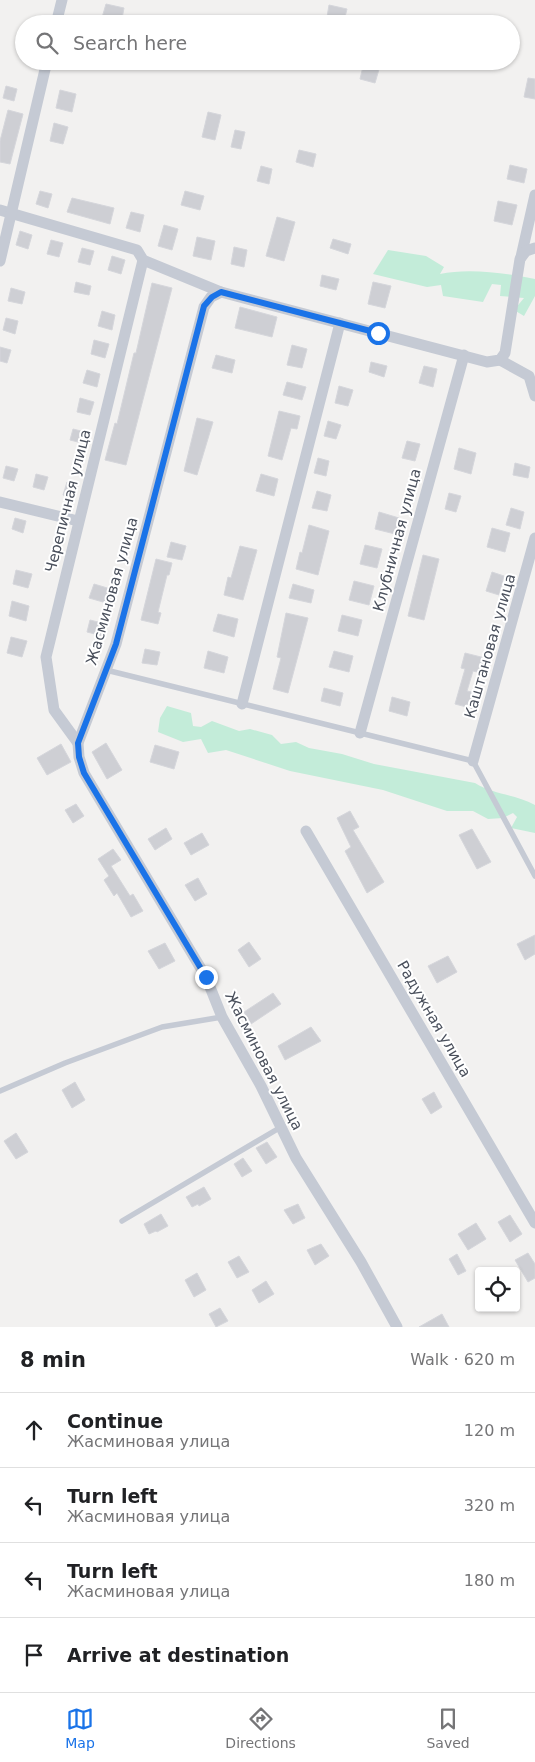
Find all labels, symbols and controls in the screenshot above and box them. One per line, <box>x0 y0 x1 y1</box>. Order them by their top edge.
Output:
search box <box>15 15 520 70</box>
icon: search <box>33 29 61 57</box>
text: Search here <box>73 32 187 54</box>
route start <box>367 322 390 345</box>
street label: Черепичная улица <box>41 427 95 575</box>
street label: Клубничная улица <box>369 467 425 613</box>
street label: Жасминовая улица <box>82 515 142 667</box>
street label: Каштановая улица <box>461 571 519 721</box>
street label: Радужная улица <box>393 958 475 1080</box>
route end <box>195 966 218 989</box>
street label: Жасминовая улица <box>221 989 307 1133</box>
map controls <box>475 1267 520 1312</box>
button: locate <box>475 1267 520 1312</box>
text: 8 min <box>20 1348 86 1372</box>
text: Walk · 620 m <box>410 1350 515 1369</box>
text: Continue <box>67 1410 163 1432</box>
icon: ahead <box>20 1416 48 1444</box>
text: 120 m <box>464 1421 515 1440</box>
text: Жасминовая улица <box>67 1432 230 1451</box>
text: Turn left <box>67 1485 158 1507</box>
icon: left <box>20 1491 48 1519</box>
text: 320 m <box>464 1496 515 1515</box>
text: Жасминовая улица <box>67 1507 230 1526</box>
text: Turn left <box>67 1560 158 1582</box>
icon: left <box>20 1566 48 1594</box>
text: 180 m <box>464 1571 515 1590</box>
text: Жасминовая улица <box>67 1582 230 1601</box>
icon: arrive <box>20 1641 48 1669</box>
text: Arrive at destination <box>67 1644 289 1666</box>
tab: Map <box>65 1705 95 1751</box>
tab: Directions <box>225 1705 296 1751</box>
tab: Saved <box>426 1705 470 1751</box>

